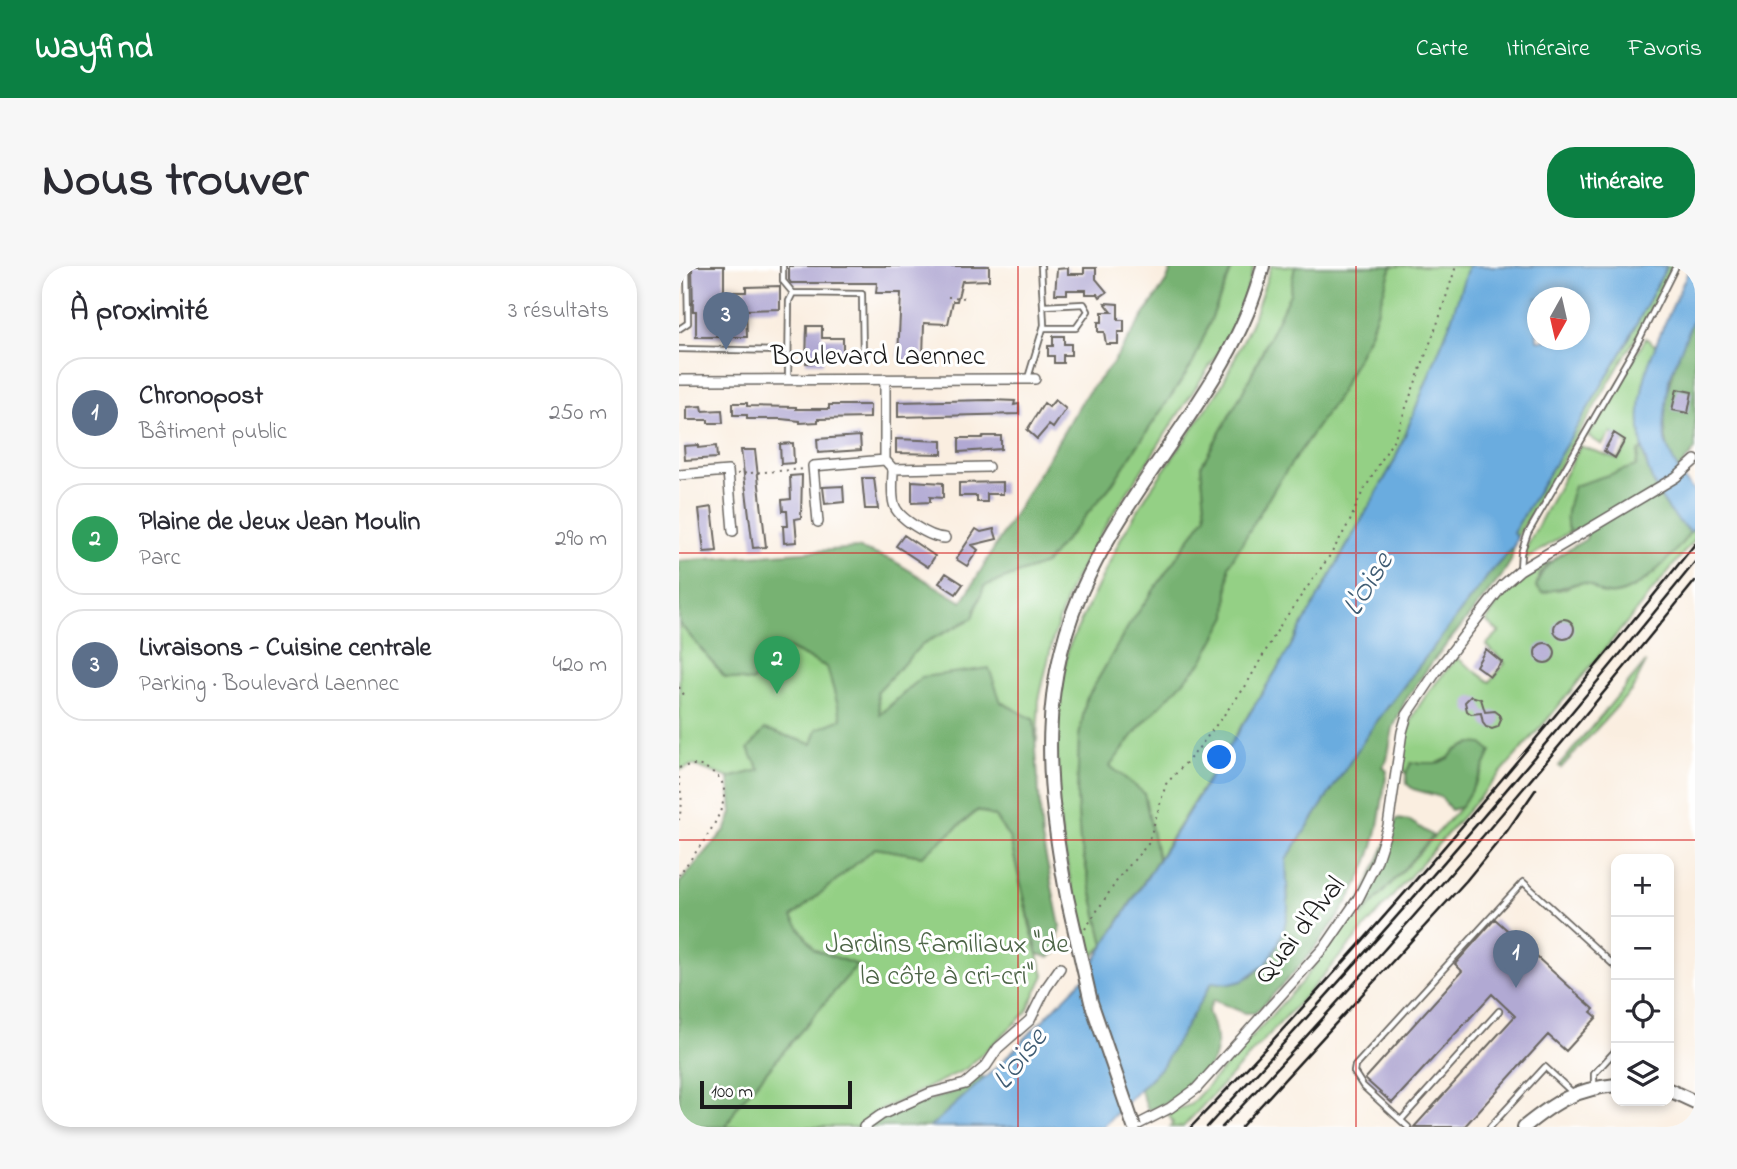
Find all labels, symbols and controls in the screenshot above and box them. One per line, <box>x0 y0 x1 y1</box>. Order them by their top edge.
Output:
text: Wayfind <box>35 25 153 73</box>
text: Carte <box>1416 32 1468 67</box>
text: Itinéraire <box>1506 32 1590 67</box>
text: Favoris <box>1628 32 1702 67</box>
text: Nous trouver <box>42 146 308 218</box>
button: Itinéraire <box>1547 147 1695 218</box>
north arrow <box>1527 287 1590 350</box>
text: À proximité <box>70 290 208 334</box>
pin: 3 <box>703 292 749 350</box>
text: 3 résultats <box>508 295 609 328</box>
street label: Boulevard Laennec <box>770 337 986 378</box>
text: Chronopost <box>139 378 263 416</box>
text: 1 <box>91 397 99 430</box>
text: 250 m <box>549 397 607 430</box>
text: Bâtiment public <box>139 416 287 449</box>
text: Plaine de Jeux Jean Moulin <box>139 504 420 542</box>
text: 2 <box>89 523 101 556</box>
text: 290 m <box>555 523 607 556</box>
text: Parc <box>139 542 181 575</box>
water label: L'Oise <box>1332 543 1407 626</box>
text: Livraisons - Cuisine centrale <box>139 630 431 668</box>
pin: 2 <box>754 636 800 694</box>
text: 3 <box>90 649 100 682</box>
text: 420 m <box>553 649 607 682</box>
text: Parking · Boulevard Laennec <box>139 668 399 701</box>
your location <box>1202 740 1236 774</box>
map controls <box>1611 854 1674 1106</box>
button: + <box>1611 854 1674 917</box>
street label: Quai d'Aval <box>1246 868 1356 994</box>
button: − <box>1611 917 1674 980</box>
park label: Jardins familiaux "de la côte à cri-cri" <box>825 925 1069 998</box>
pin: 1 <box>1493 930 1539 988</box>
button: locate <box>1611 980 1674 1043</box>
water label: L'Oise <box>983 1018 1060 1100</box>
button: layers <box>1611 1043 1674 1106</box>
scale bar <box>700 1078 852 1110</box>
text: 100 m <box>711 1079 753 1106</box>

